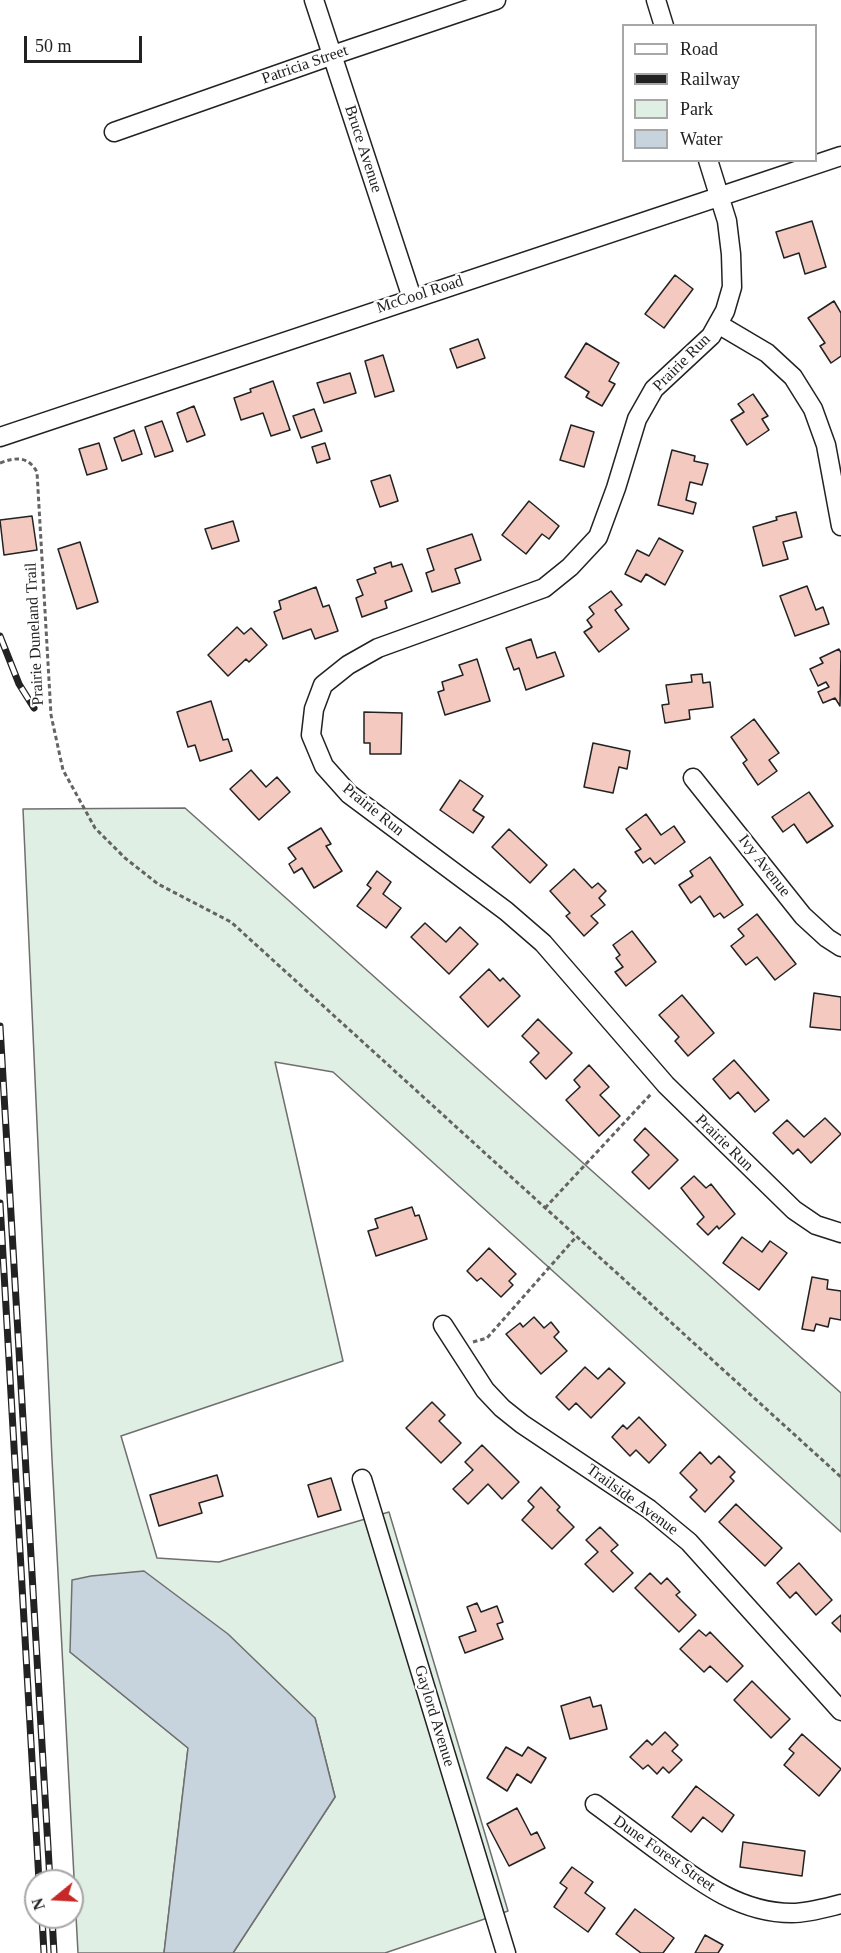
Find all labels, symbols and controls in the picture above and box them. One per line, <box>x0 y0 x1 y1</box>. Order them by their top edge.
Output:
scale bar <box>27 24 146 62</box>
legend <box>622 24 817 162</box>
text: 50 m <box>35 36 72 56</box>
text: Road <box>680 39 718 59</box>
street label: Patricia Street <box>259 41 351 89</box>
text: Railway <box>680 69 740 89</box>
text: Park <box>680 99 713 119</box>
street label: Bruce Avenue <box>340 103 386 195</box>
text: Water <box>680 129 723 149</box>
street label: McCool Road <box>374 272 466 318</box>
street label: Prairie Run <box>649 330 715 396</box>
street label: Prairie Duneland Trail <box>22 562 48 706</box>
street label: Prairie Run <box>338 779 408 841</box>
street label: Ivy Avenue <box>734 831 794 901</box>
street label: Prairie Run <box>691 1111 757 1175</box>
street label: Trailside Avenue <box>582 1460 682 1540</box>
street label: Gaylord Avenue <box>409 1663 459 1769</box>
street label: Dune Forest Street <box>609 1812 719 1896</box>
north arrow <box>24 1869 84 1929</box>
text: N <box>28 1896 48 1912</box>

